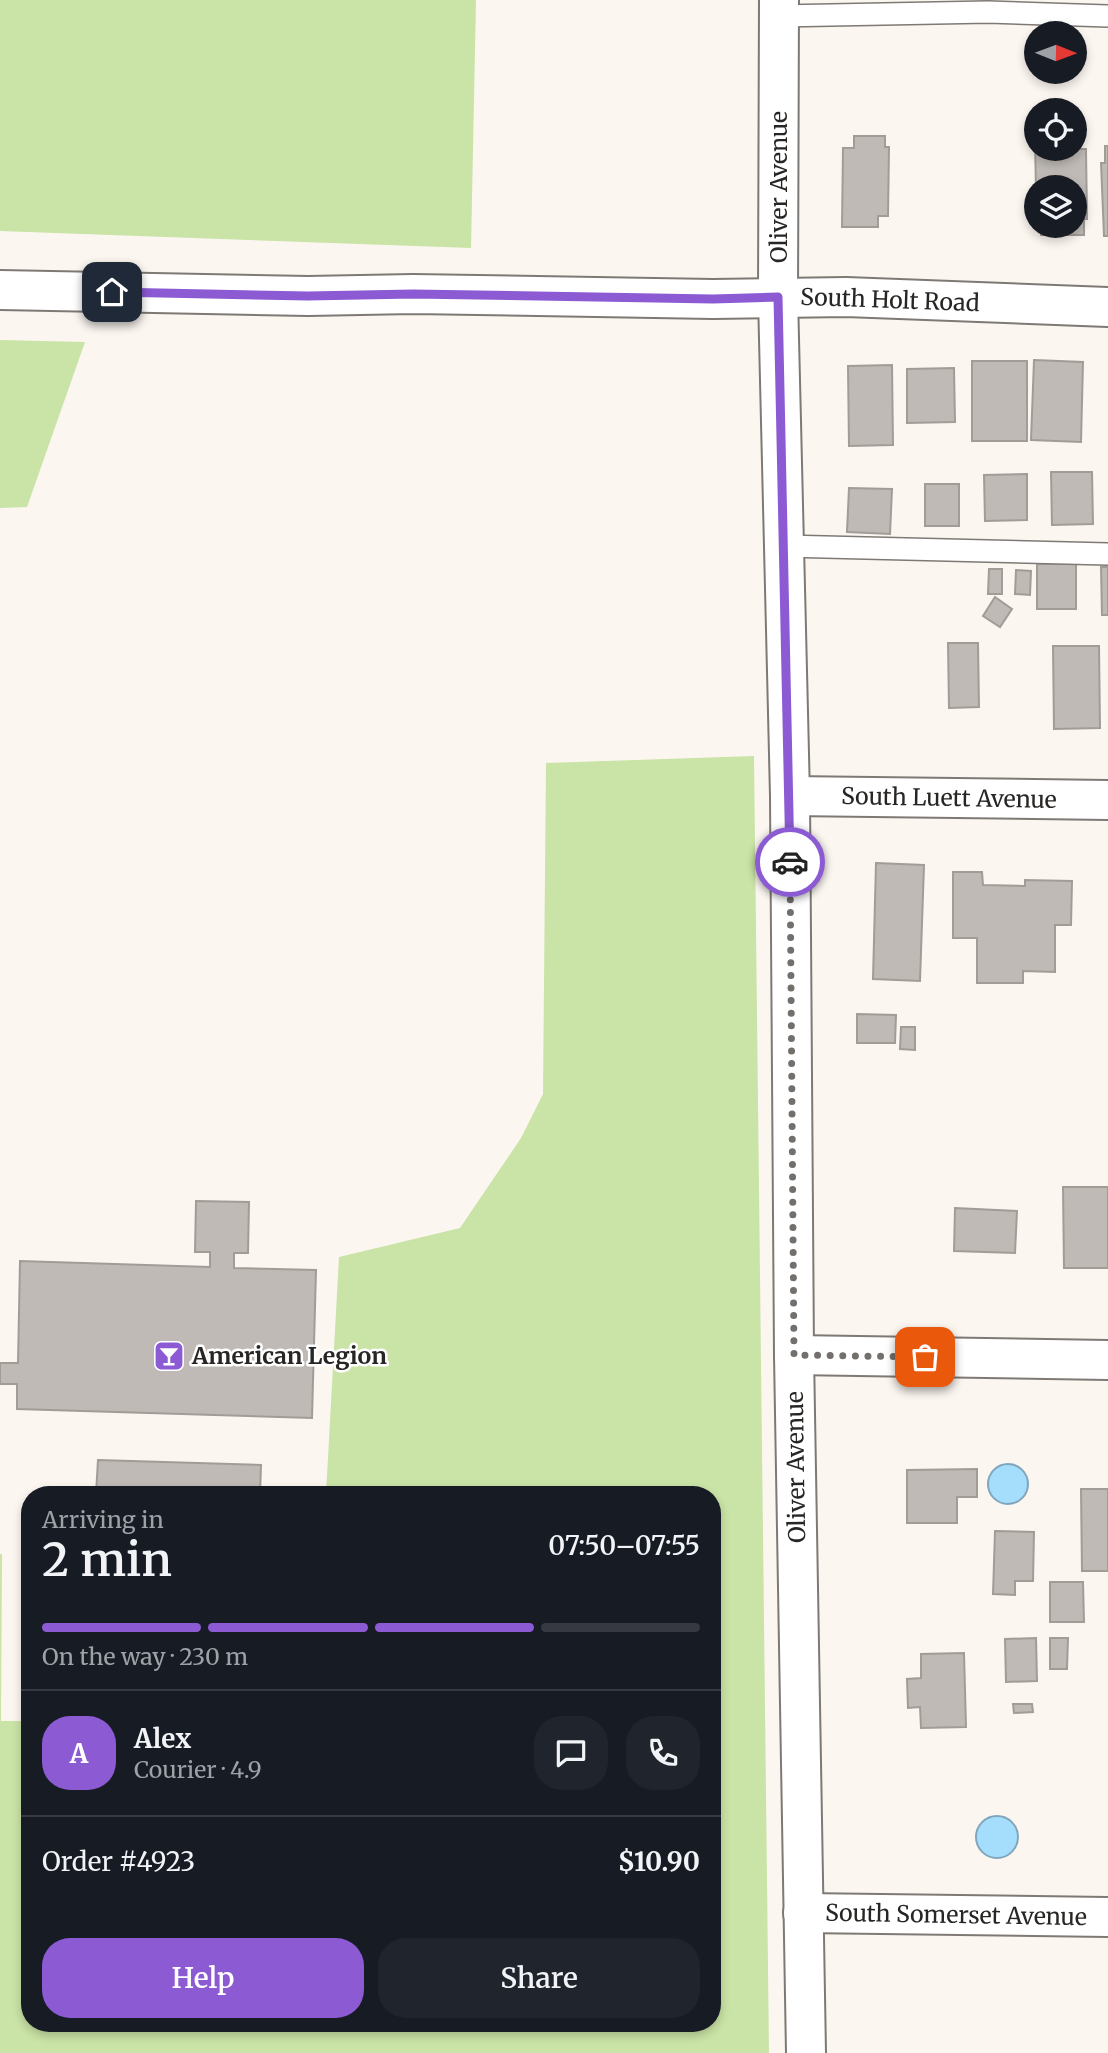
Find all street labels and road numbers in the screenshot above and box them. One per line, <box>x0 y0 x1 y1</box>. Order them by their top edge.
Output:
street label: Oliver Avenue <box>764 111 793 263</box>
street label: South Holt Road <box>800 282 980 317</box>
street label: South Luett Avenue <box>841 781 1057 814</box>
street label: Oliver Avenue <box>780 1391 811 1543</box>
street label: South Somerset Avenue <box>825 1898 1087 1931</box>

